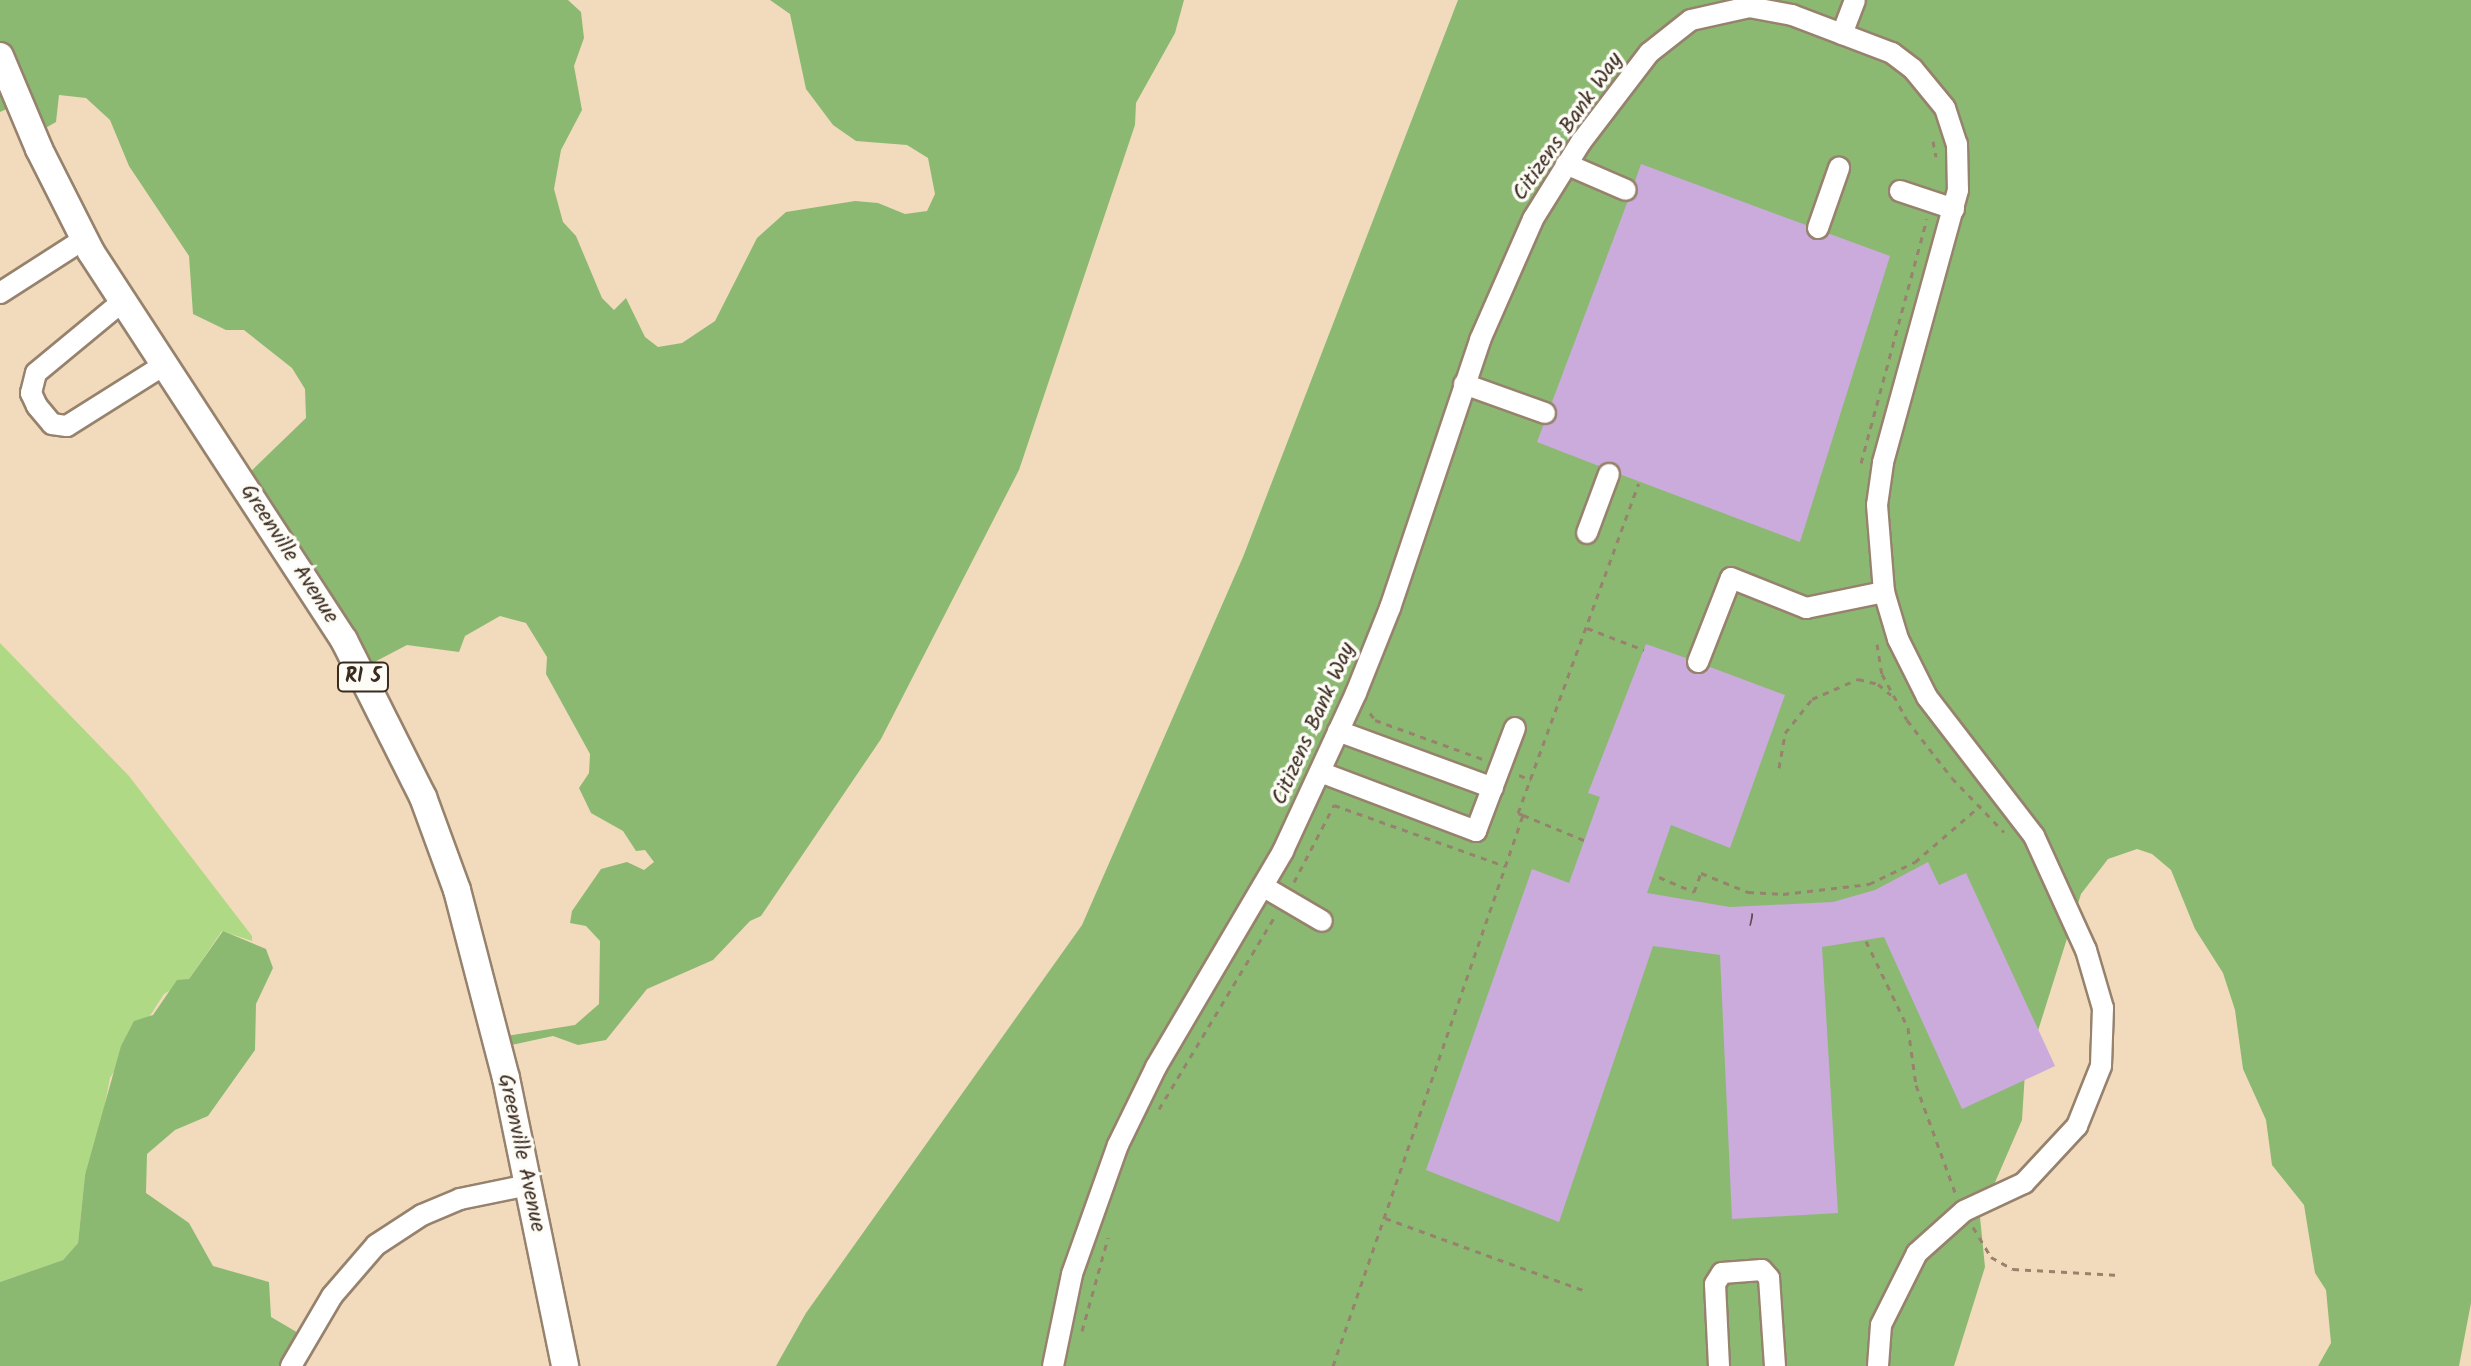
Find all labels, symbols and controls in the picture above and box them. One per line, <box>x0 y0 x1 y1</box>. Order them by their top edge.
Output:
street label: Citizens Bank Way <box>1507 48 1629 206</box>
street label: Greenville Avenue <box>234 479 344 629</box>
street label: Citizens Bank Way <box>1266 639 1362 809</box>
road number: RI 5 <box>335 661 391 693</box>
house number: 1 <box>1748 911 1754 933</box>
street label: Greenville Avenue <box>491 1071 551 1235</box>

